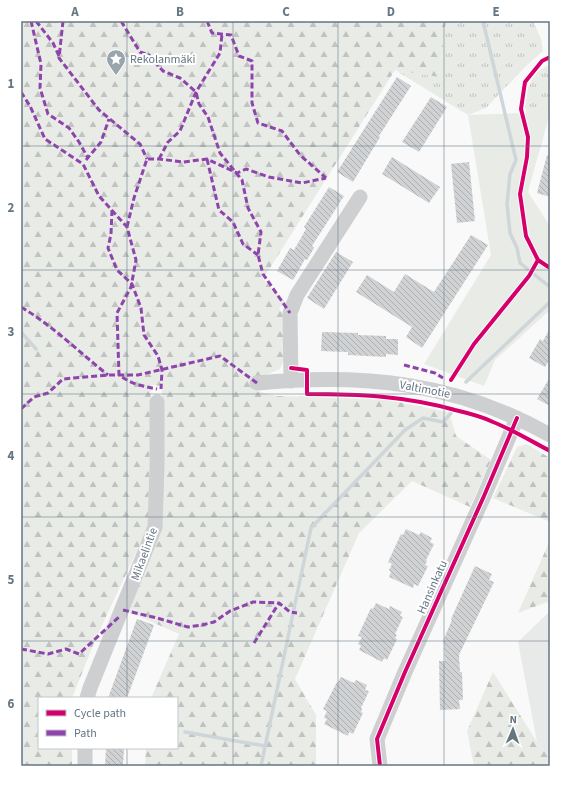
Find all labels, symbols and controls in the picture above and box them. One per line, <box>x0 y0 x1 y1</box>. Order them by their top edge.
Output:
text: A <box>70 3 79 21</box>
text: B <box>176 3 184 21</box>
text: C <box>282 3 290 21</box>
text: D <box>387 3 395 21</box>
text: E <box>492 3 500 21</box>
place icon: Rekolanmäki <box>105 48 127 76</box>
place label: Rekolanmäki <box>130 51 195 68</box>
text: 1 <box>8 75 15 93</box>
text: 2 <box>8 199 15 217</box>
text: 3 <box>8 323 15 341</box>
street label: Valtimotie <box>398 376 452 403</box>
text: 4 <box>8 447 15 465</box>
street label: Mikaelintie <box>127 525 162 583</box>
street label: Hansinkatu <box>413 558 452 617</box>
text: 5 <box>8 571 15 589</box>
text: 6 <box>8 695 15 713</box>
legend <box>38 697 178 749</box>
text: Cycle path <box>74 705 126 722</box>
north arrow <box>493 709 533 749</box>
text: N <box>509 712 517 727</box>
text: Path <box>74 725 97 742</box>

